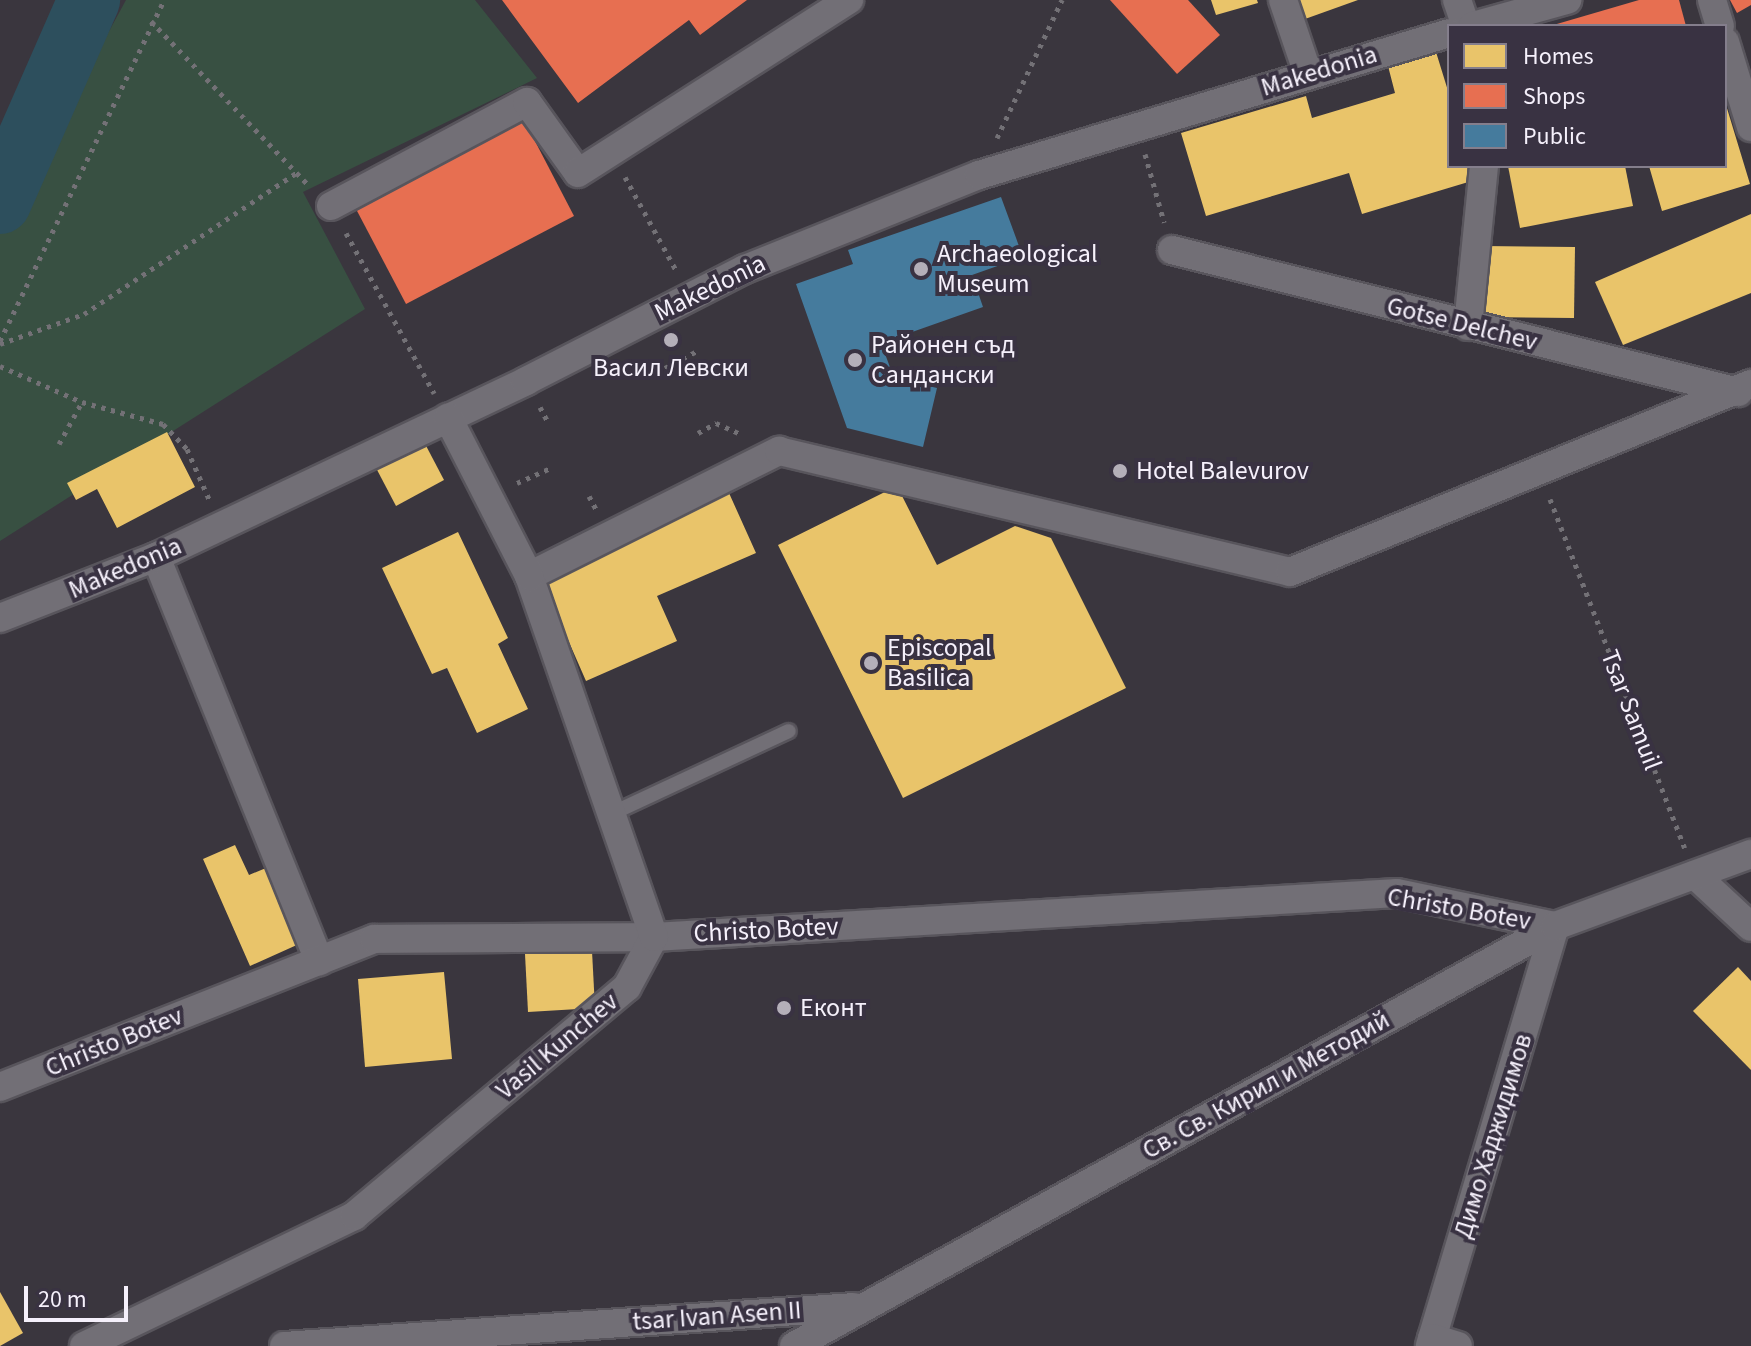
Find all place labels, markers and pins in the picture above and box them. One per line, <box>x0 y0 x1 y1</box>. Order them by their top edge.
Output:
place label: Archaeological Museum <box>937 238 1098 300</box>
marker: Archaeological Museum <box>912 260 930 278</box>
place label: Районен съд Сандански <box>871 329 1015 390</box>
marker: Васил Левски <box>662 331 680 349</box>
marker: Районен съд Сандански <box>846 351 864 369</box>
place label: Васил Левски <box>593 352 749 384</box>
place label: Hotel Balevurov <box>1136 455 1309 487</box>
marker: Hotel Balevurov <box>1111 462 1129 480</box>
place label: Еpiscopal Basilica <box>887 632 992 694</box>
marker: Еpiscopal Basilica <box>862 654 880 672</box>
place label: Еконт <box>800 992 867 1024</box>
marker: Еконт <box>775 999 793 1017</box>

